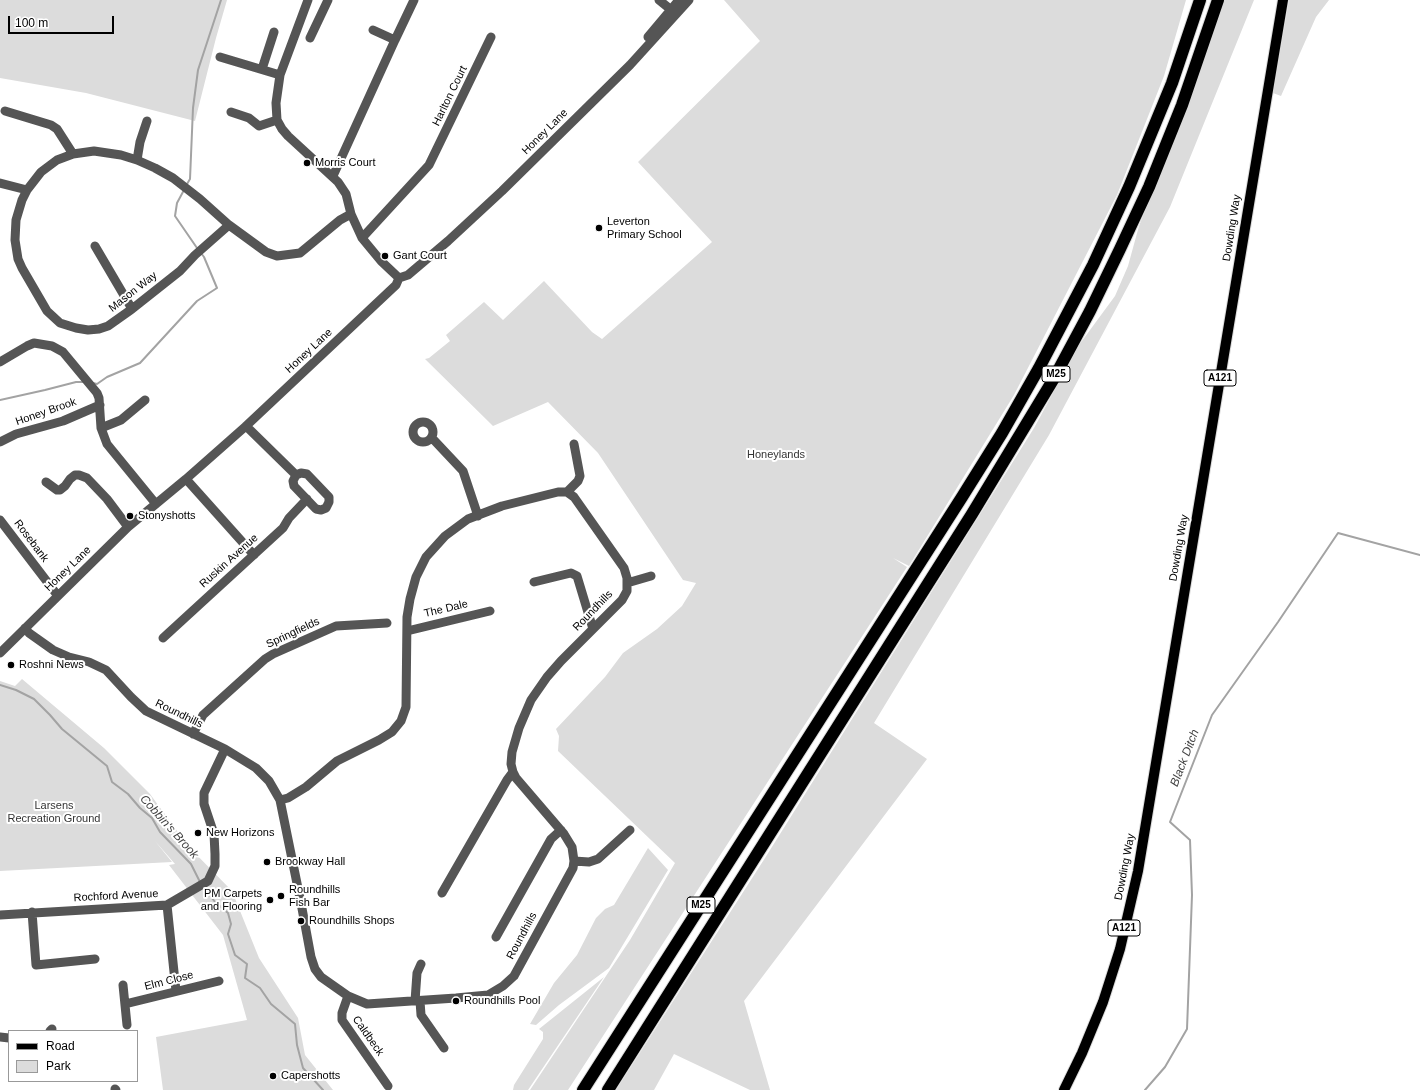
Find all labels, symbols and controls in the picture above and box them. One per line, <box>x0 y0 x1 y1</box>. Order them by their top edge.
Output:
scale bar <box>10 8 116 34</box>
text: 100 m <box>15 16 48 30</box>
street label: Harlton Court <box>430 64 470 128</box>
street label: Honey Lane <box>519 106 571 158</box>
place label: Morris Court <box>315 156 376 170</box>
marker: Morris Court <box>302 158 312 168</box>
street label: Dowding Way <box>1220 194 1244 262</box>
place label: Leverton Primary School <box>607 215 682 241</box>
marker: Leverton Primary School <box>594 223 604 233</box>
place label: Gant Court <box>393 249 447 263</box>
marker: Gant Court <box>380 251 390 261</box>
street label: Mason Way <box>106 269 160 315</box>
street label: Honey Lane <box>283 326 335 376</box>
road number: M25 <box>1042 366 1070 382</box>
road number: A121 <box>1204 370 1236 386</box>
street label: Honey Brook <box>14 395 78 429</box>
park label: Honeylands <box>747 448 805 462</box>
place label: Stonyshotts <box>138 509 195 523</box>
marker: Stonyshotts <box>125 511 135 521</box>
street label: Dowding Way <box>1167 514 1191 582</box>
street label: Rosebank <box>11 517 51 565</box>
street label: Ruskin Avenue <box>197 531 261 591</box>
street label: Honey Lane <box>42 544 94 594</box>
street label: Roundhills <box>570 588 616 634</box>
street label: The Dale <box>423 598 469 620</box>
street label: Springfields <box>264 615 322 651</box>
place label: Roshni News <box>19 658 84 672</box>
marker: Roshni News <box>6 660 16 670</box>
street label: Roundhills <box>153 697 205 731</box>
water label: Black Ditch <box>1168 727 1202 789</box>
water label: Cobbin's Brook <box>137 792 201 862</box>
park label: Larsens Recreation Ground <box>8 799 100 825</box>
place label: New Horizons <box>206 826 274 840</box>
marker: New Horizons <box>193 828 203 838</box>
street label: Dowding Way <box>1112 833 1138 901</box>
place label: Brookway Hall <box>275 855 345 869</box>
marker: Brookway Hall <box>262 857 272 867</box>
place label: Roundhills Fish Bar <box>289 883 340 909</box>
street label: Rochford Avenue <box>73 887 159 905</box>
place label: PM Carpets and Flooring <box>201 887 262 913</box>
marker: Roundhills Fish Bar <box>276 891 286 901</box>
marker: PM Carpets and Flooring <box>265 895 275 905</box>
road number: M25 <box>687 897 715 913</box>
street label: Roundhills <box>504 910 540 962</box>
place label: Roundhills Shops <box>309 914 395 928</box>
marker: Roundhills Shops <box>296 916 306 926</box>
road number: A121 <box>1108 920 1140 936</box>
street label: Elm Close <box>143 969 195 993</box>
place label: Roundhills Pool <box>464 994 540 1008</box>
marker: Roundhills Pool <box>451 996 461 1006</box>
street label: Caldbeck <box>349 1013 387 1059</box>
legend <box>8 1030 138 1082</box>
text: Road <box>46 1039 75 1053</box>
text: Park <box>46 1059 71 1073</box>
place label: Capershotts <box>281 1069 340 1083</box>
marker: Capershotts <box>268 1071 278 1081</box>

